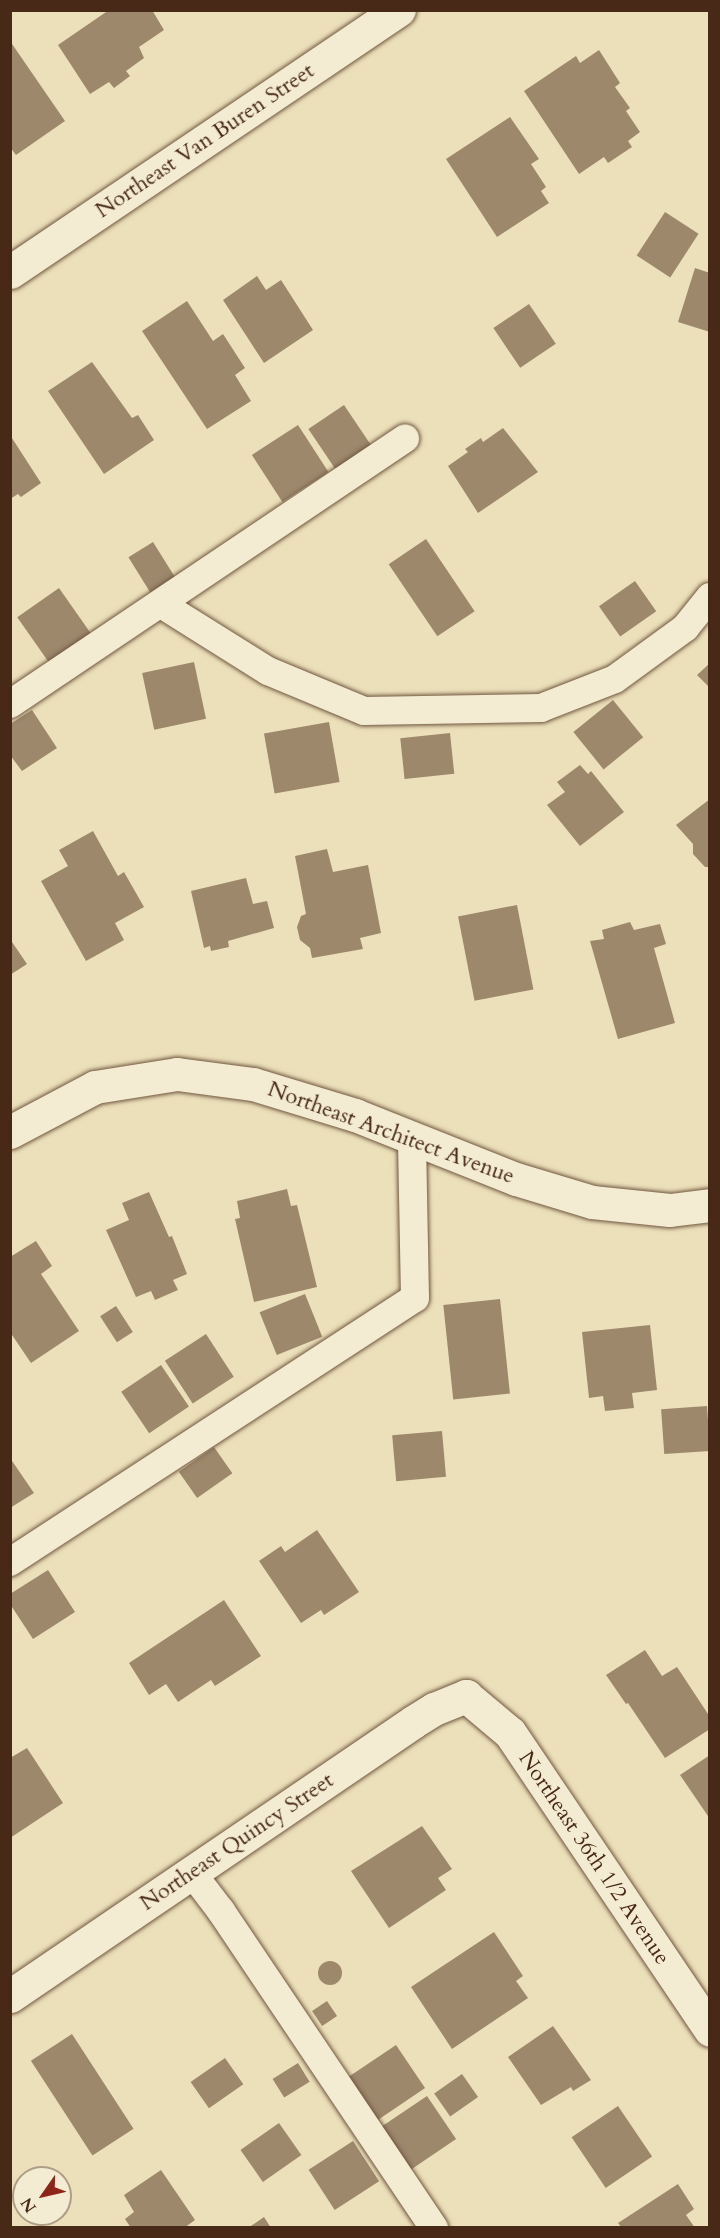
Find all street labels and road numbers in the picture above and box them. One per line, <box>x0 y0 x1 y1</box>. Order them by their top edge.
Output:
street label: Northeast Van Buren Street <box>91 58 319 224</box>
street label: Northeast Architect Avenue <box>264 1076 518 1190</box>
street label: Northeast 36th 1/2 Avenue <box>513 1746 675 1970</box>
street label: Northeast Quincy Street <box>135 1767 339 1917</box>

